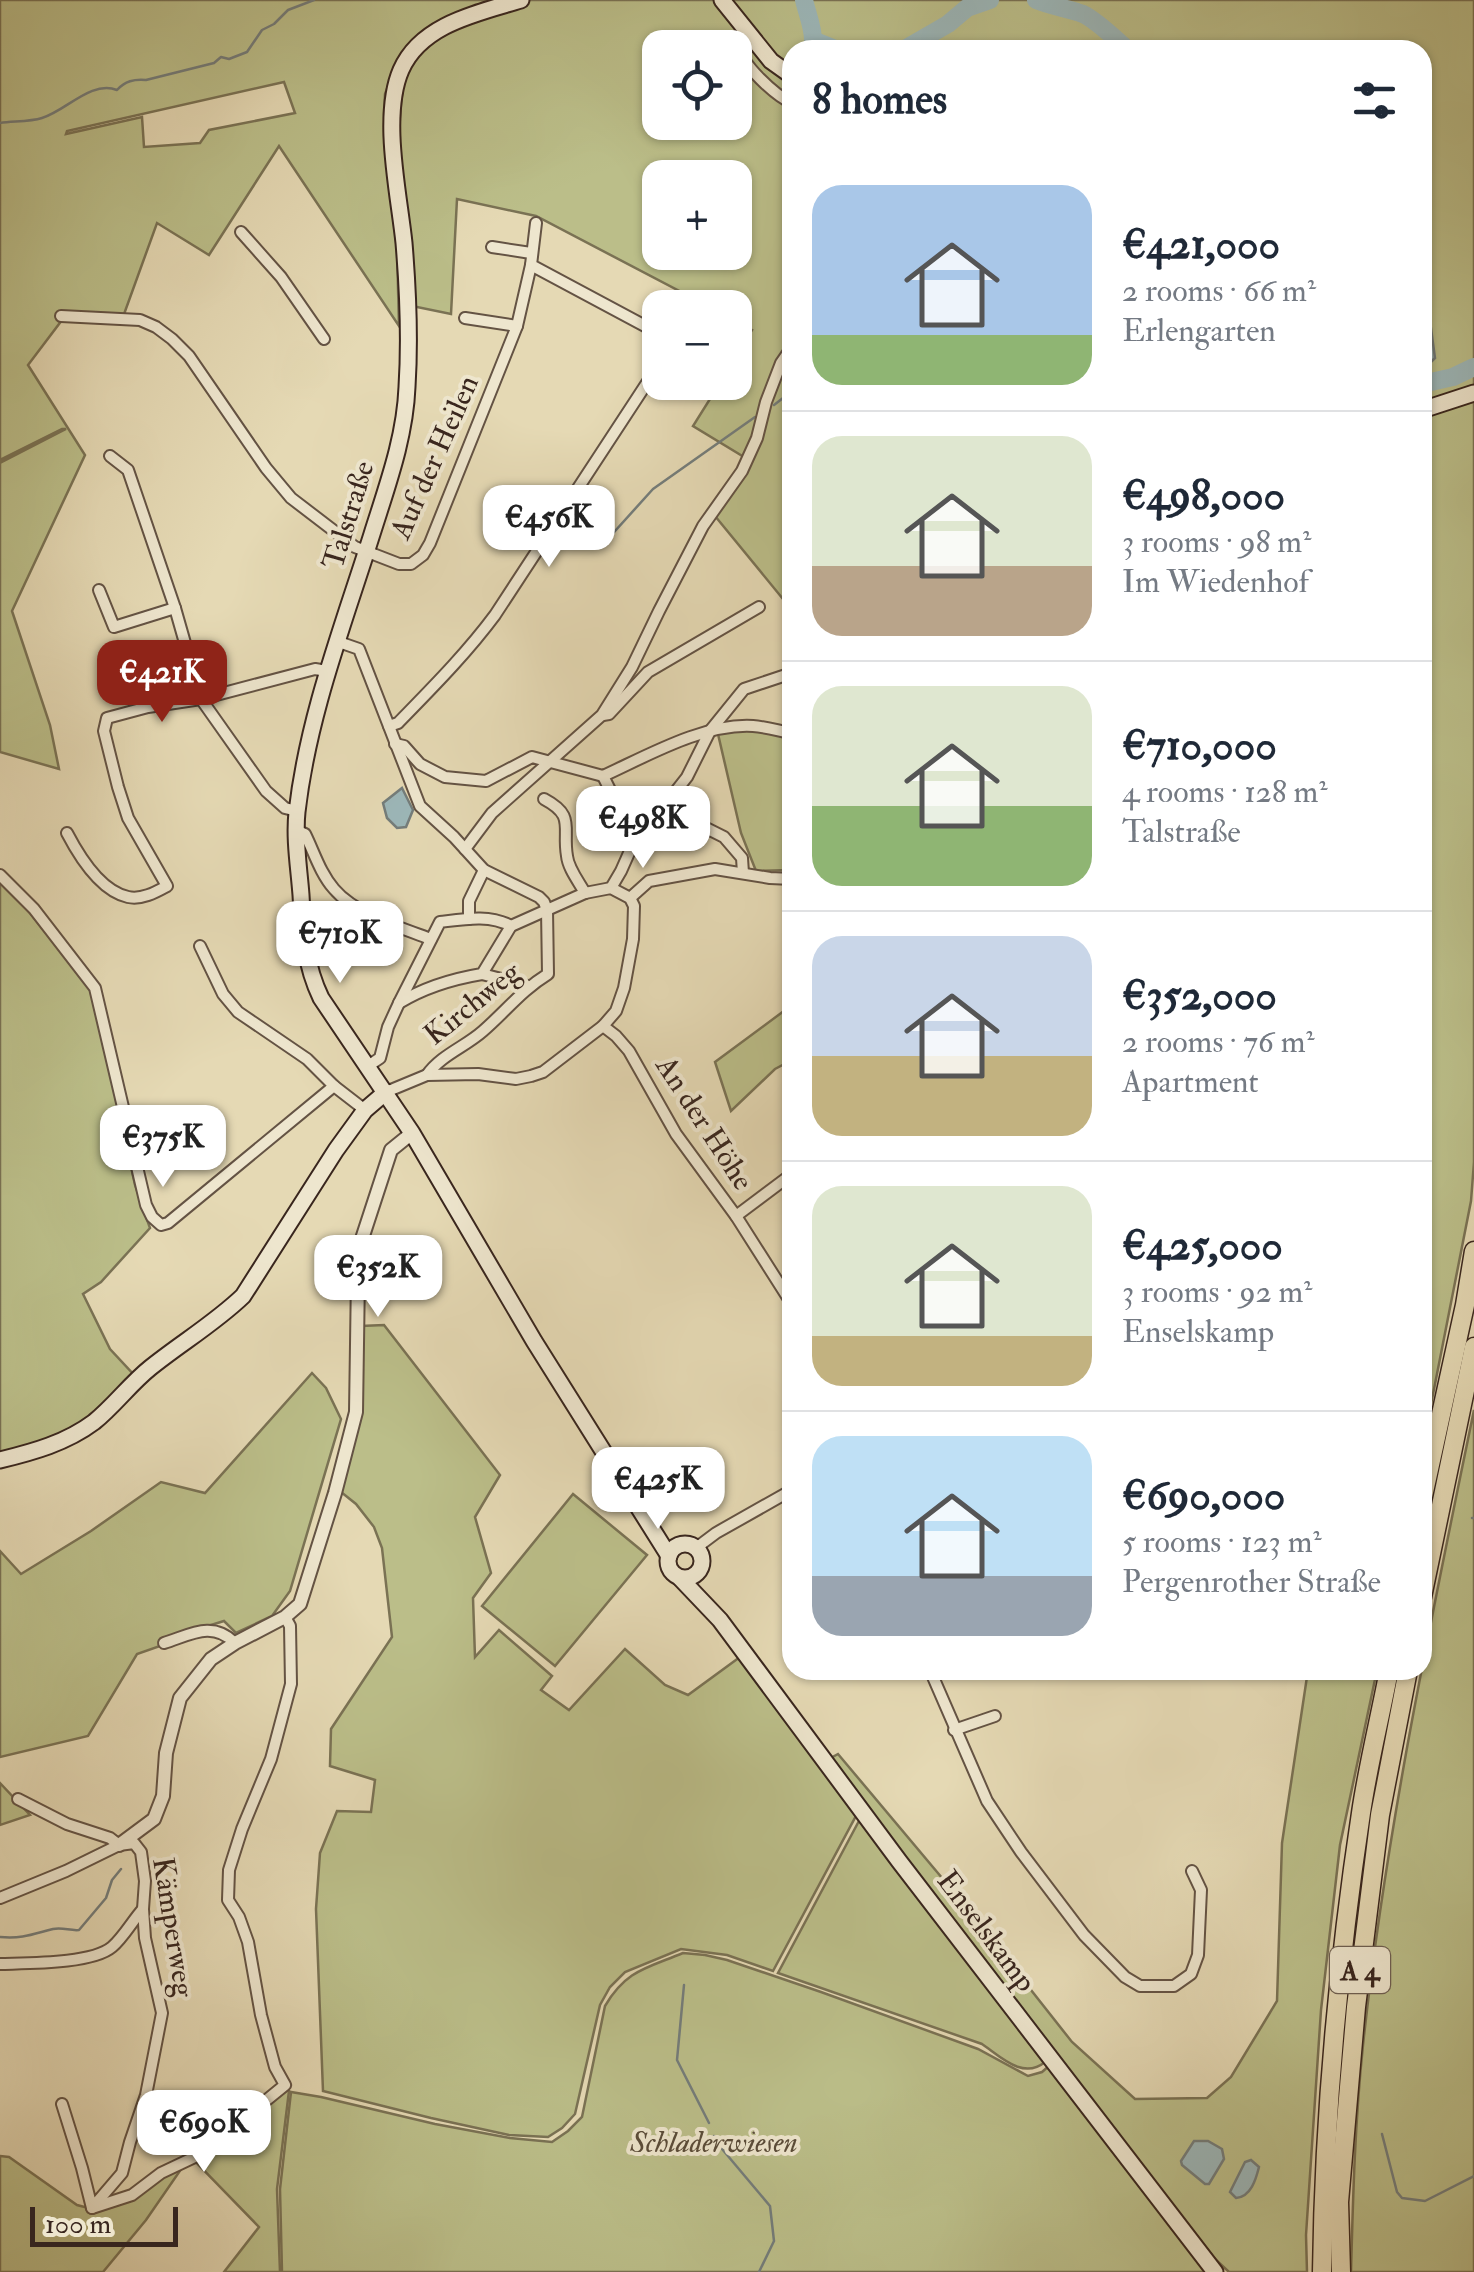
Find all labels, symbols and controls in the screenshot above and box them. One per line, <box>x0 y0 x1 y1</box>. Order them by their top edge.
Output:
map controls <box>642 30 752 400</box>
button: locate <box>642 30 752 140</box>
icon: filters <box>1347 73 1402 128</box>
text: 8 homes <box>812 74 947 126</box>
button: + <box>642 160 752 270</box>
text: €421,000 <box>1122 219 1280 271</box>
icon: home <box>892 225 1012 345</box>
text: 2 rooms · 66 m² <box>1122 271 1316 311</box>
button: − <box>642 290 752 400</box>
text: Erlengarten <box>1122 311 1276 351</box>
street label: Auf der Heilen <box>381 369 487 546</box>
street label: Talstraße <box>315 457 382 574</box>
text: €498,000 <box>1122 470 1285 522</box>
icon: home <box>892 476 1012 596</box>
pin: €456K <box>479 485 619 570</box>
text: €456K <box>505 497 593 537</box>
text: 3 rooms · 98 m² <box>1122 522 1311 562</box>
text: Im Wiedenhof <box>1122 562 1309 602</box>
pin: €421K <box>92 640 232 725</box>
text: €421K <box>119 652 205 692</box>
text: €710,000 <box>1122 720 1277 772</box>
icon: home <box>892 726 1012 846</box>
text: 4 rooms · 128 m² <box>1122 772 1327 812</box>
pin: €498K <box>573 786 713 871</box>
text: €498K <box>598 798 688 838</box>
text: Talstraße <box>1122 812 1241 852</box>
pin: €710K <box>270 901 410 986</box>
text: €710K <box>298 913 382 953</box>
street label: Kirchweg <box>417 953 529 1053</box>
text: €352,000 <box>1122 970 1277 1022</box>
icon: home <box>892 976 1012 1096</box>
text: 2 rooms · 76 m² <box>1122 1022 1315 1062</box>
street label: An der Höhe <box>647 1048 762 1197</box>
text: Apartment <box>1122 1062 1259 1102</box>
pin: €375K <box>93 1105 233 1190</box>
text: €375K <box>122 1117 204 1157</box>
text: €425,000 <box>1122 1220 1283 1272</box>
icon: home <box>892 1226 1012 1346</box>
pin: €352K <box>308 1235 448 1320</box>
text: €352K <box>336 1247 420 1287</box>
text: 3 rooms · 92 m² <box>1122 1272 1312 1312</box>
text: Enselskamp <box>1122 1312 1274 1352</box>
pin: €425K <box>588 1447 728 1532</box>
text: €425K <box>614 1459 702 1499</box>
text: €690,000 <box>1122 1470 1285 1522</box>
icon: home <box>892 1476 1012 1596</box>
text: 5 rooms · 123 m² <box>1122 1522 1321 1562</box>
text: Pergenrother Straße <box>1122 1562 1381 1602</box>
street label: Kämperweg <box>144 1855 203 2001</box>
street label: Enselskamp <box>929 1863 1044 1999</box>
road number: A 4 <box>1330 1947 1390 1993</box>
pin: €690K <box>134 2090 274 2175</box>
text: €690K <box>159 2102 249 2142</box>
park label: Schladerwiesen <box>629 2124 798 2161</box>
scale bar <box>30 2202 178 2246</box>
text: 100 m <box>45 2207 111 2242</box>

